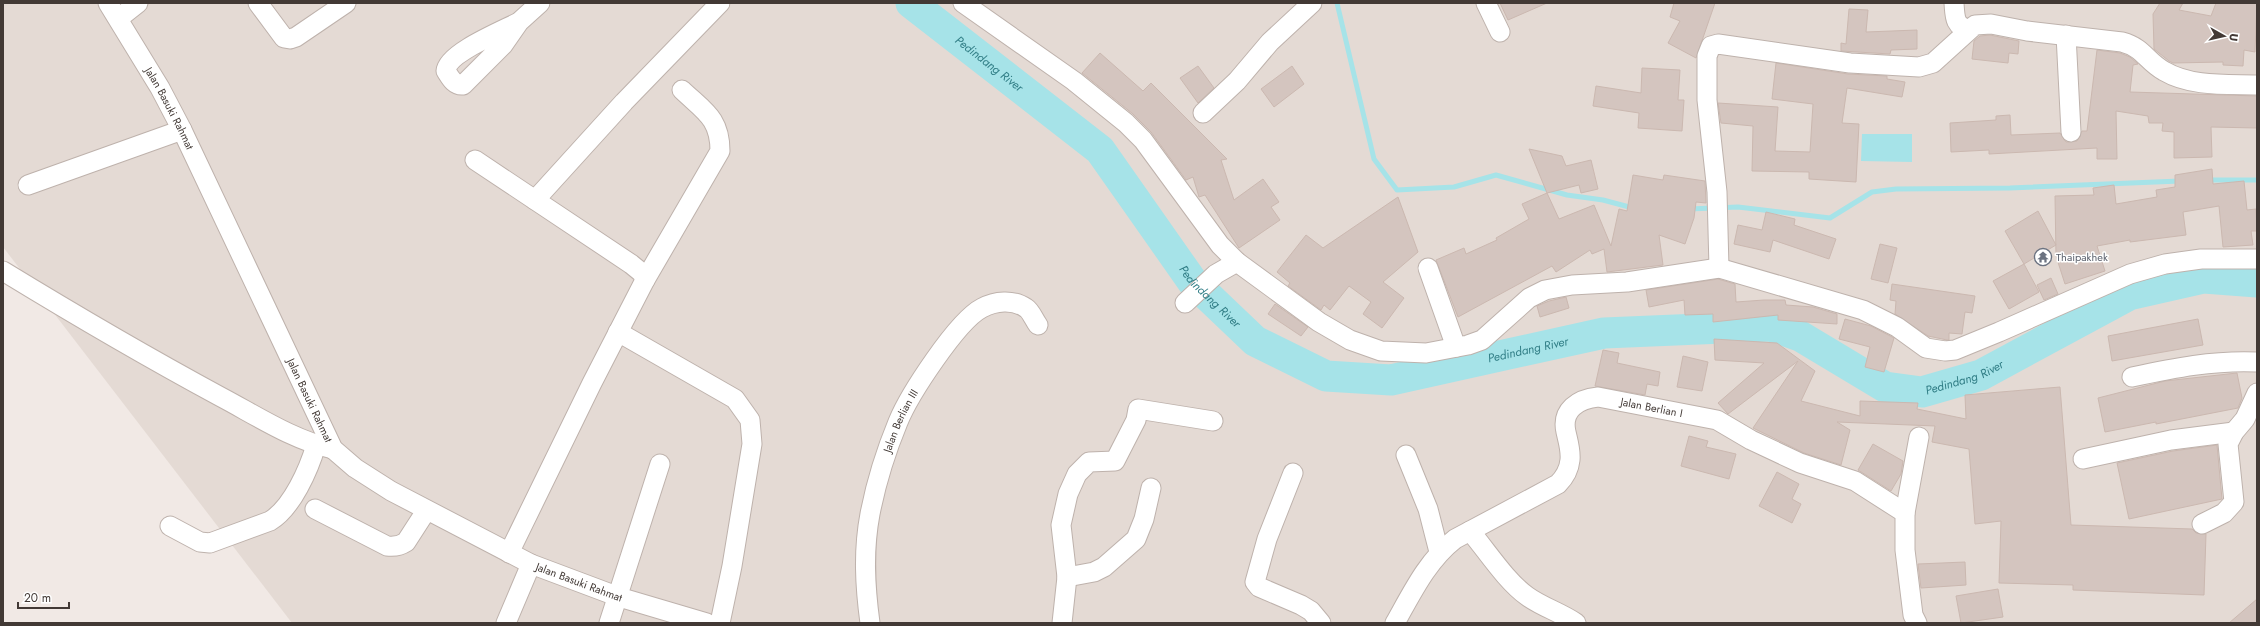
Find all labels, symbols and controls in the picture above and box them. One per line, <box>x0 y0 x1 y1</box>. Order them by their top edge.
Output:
north arrow <box>2204 16 2244 56</box>
water label: Pedindang River <box>951 31 1028 97</box>
text: U <box>2225 32 2242 42</box>
street label: Jalan Basuki Rahmat <box>140 62 198 152</box>
temple icon: Thaipakhek <box>2033 247 2053 267</box>
place label: Thaipakhek <box>2056 249 2108 265</box>
water label: Pedindang River <box>1175 261 1246 333</box>
water label: Pedindang River <box>1486 332 1571 367</box>
street label: Jalan Basuki Rahmat <box>282 354 337 445</box>
water label: Pedindang River <box>1923 355 2008 400</box>
street label: Jalan Berlian III <box>879 386 922 456</box>
street label: Jalan Berlian I <box>1617 393 1684 421</box>
street label: Jalan Basuki Rahmat <box>532 558 624 606</box>
scale bar <box>18 584 69 610</box>
text: 20 m <box>24 589 51 607</box>

